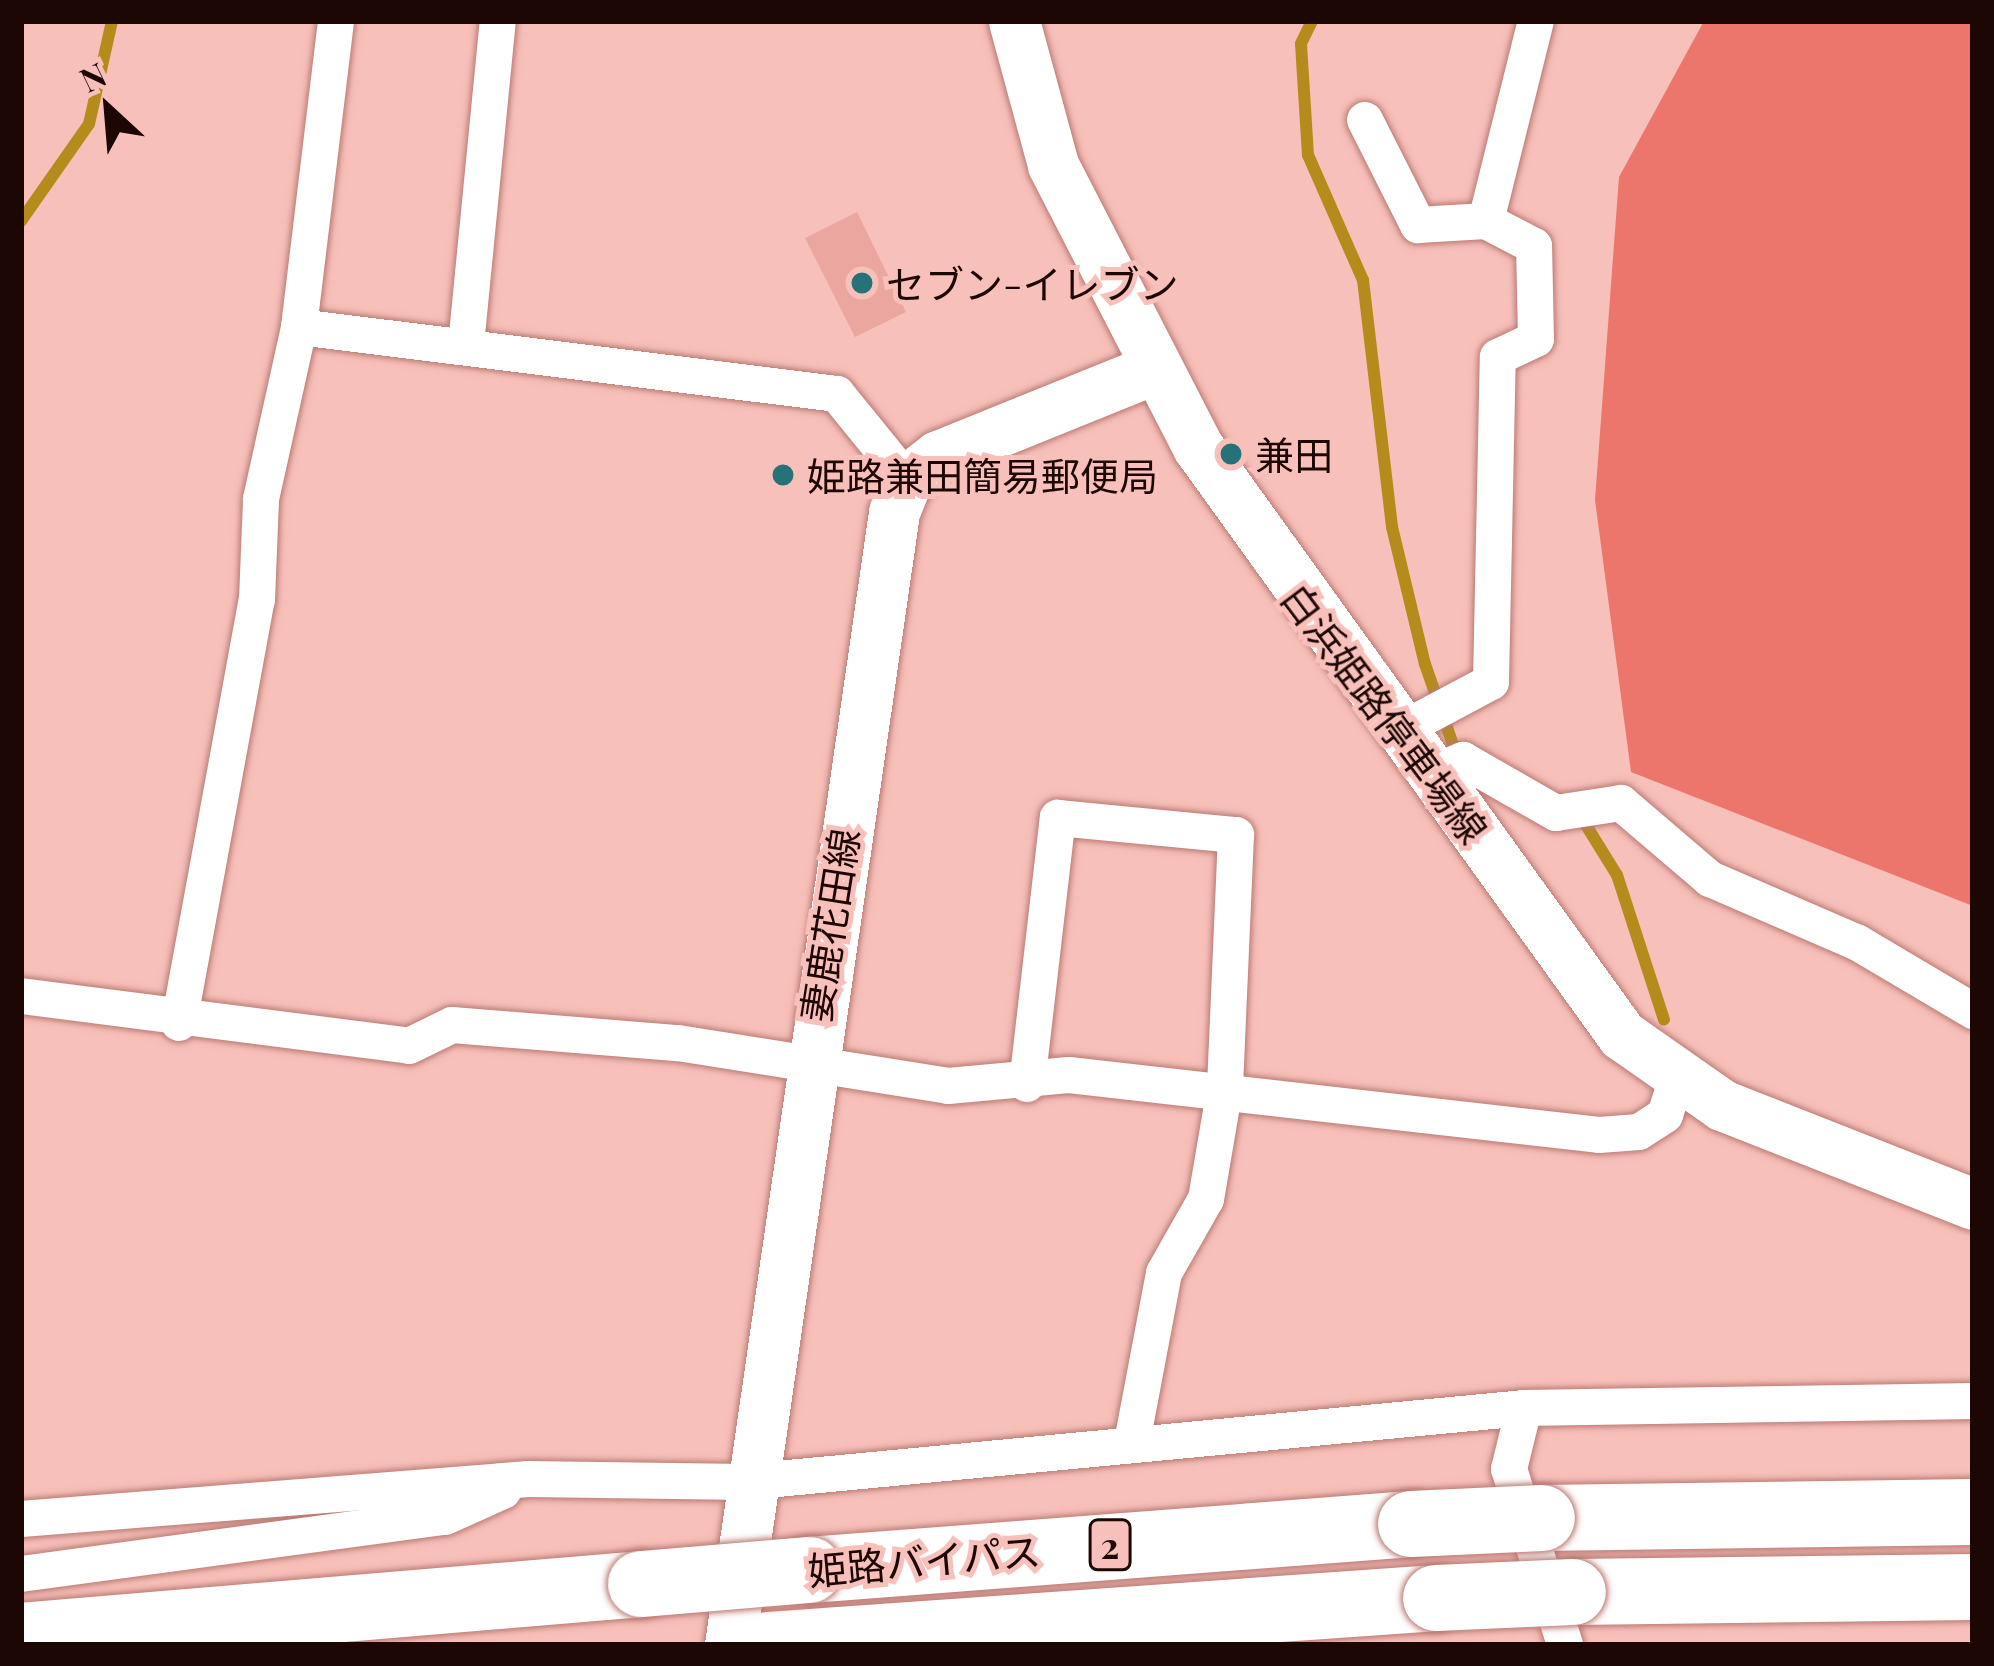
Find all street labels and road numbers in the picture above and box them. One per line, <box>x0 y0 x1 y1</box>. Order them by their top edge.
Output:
street label: 白浜姫路停車場線 <box>1272 574 1498 852</box>
street label: 妻鹿花田線 <box>791 825 867 1025</box>
road number: 2 <box>1086 1515 1134 1575</box>
street label: 姫路バイパス <box>805 1526 1043 1594</box>

